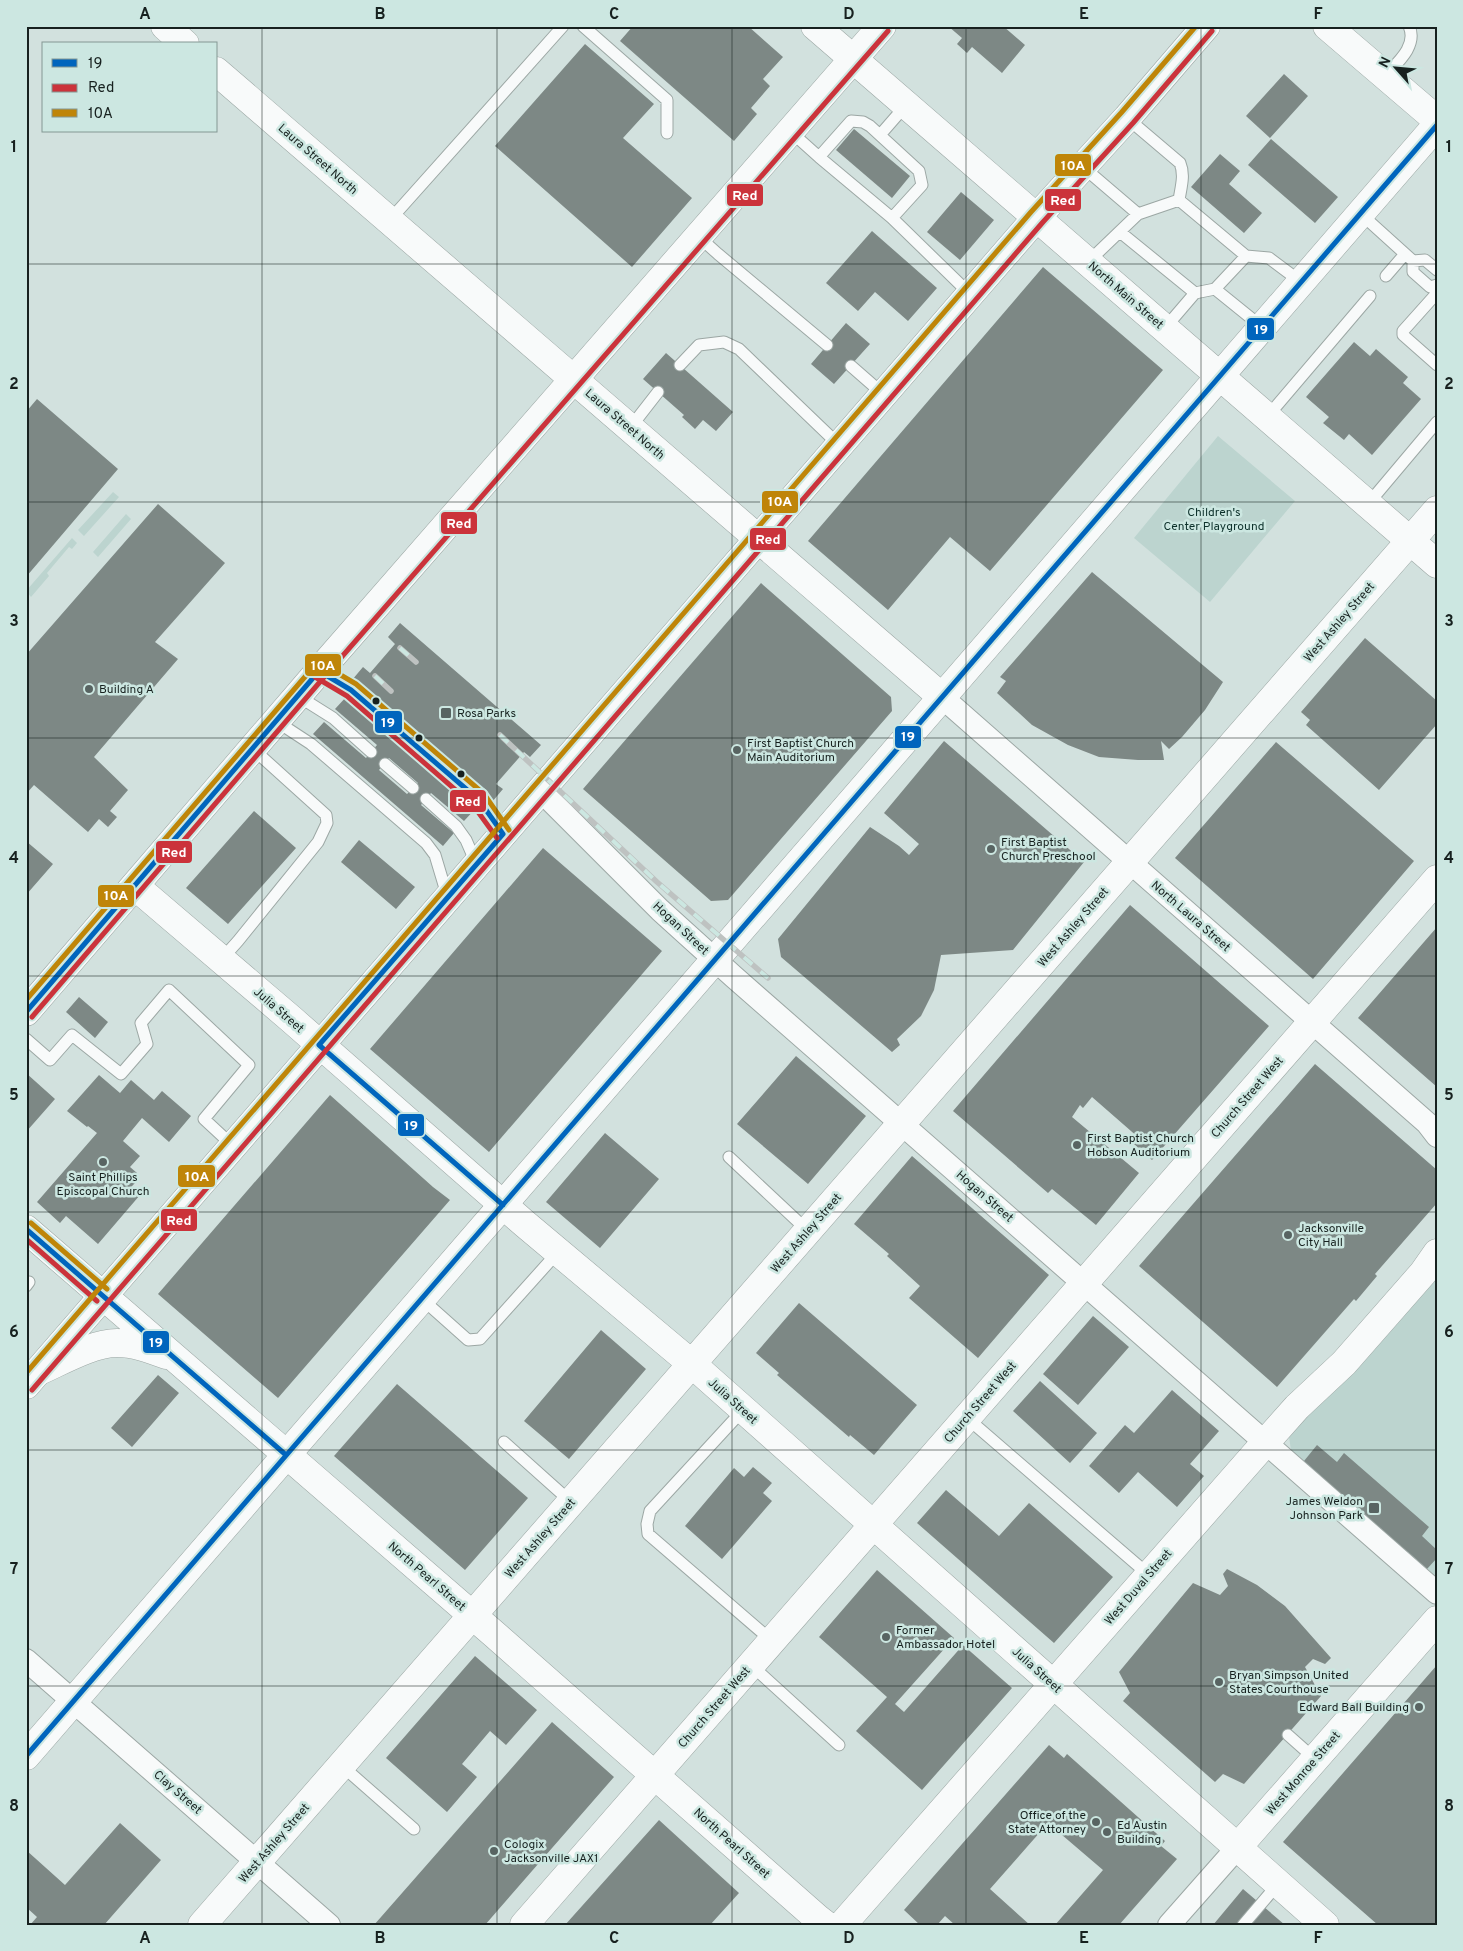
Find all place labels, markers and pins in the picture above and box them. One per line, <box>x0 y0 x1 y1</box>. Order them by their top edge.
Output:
place label: Building A <box>99 682 154 698</box>
marker: Building A <box>83 683 95 695</box>
unlabelled marker <box>371 696 381 706</box>
marker: Rosa Parks <box>439 706 453 720</box>
place label: Rosa Parks <box>457 706 516 722</box>
unlabelled marker <box>414 733 424 743</box>
place label: First Baptist Church Main Auditorium <box>747 736 854 766</box>
marker: First Baptist Church Main Auditorium <box>731 744 743 756</box>
unlabelled marker <box>456 769 466 779</box>
place label: First Baptist Church Preschool <box>1001 835 1096 865</box>
marker: First Baptist Church Preschool <box>985 843 997 855</box>
place label: First Baptist Church Hobson Auditorium <box>1087 1131 1194 1161</box>
marker: First Baptist Church Hobson Auditorium <box>1071 1139 1083 1151</box>
marker: Saint Phillips Episcopal Church <box>97 1156 109 1168</box>
place label: Saint Phillips Episcopal Church <box>57 1170 149 1200</box>
place label: Jacksonville City Hall <box>1298 1221 1364 1251</box>
marker: Jacksonville City Hall <box>1282 1229 1294 1241</box>
place label: James Weldon Johnson Park <box>1286 1494 1363 1524</box>
marker: James Weldon Johnson Park <box>1367 1501 1381 1515</box>
place label: Former Ambassador Hotel <box>896 1623 995 1653</box>
marker: Former Ambassador Hotel <box>880 1631 892 1643</box>
place label: Bryan Simpson United States Courthouse <box>1229 1668 1349 1698</box>
marker: Bryan Simpson United States Courthouse <box>1213 1676 1225 1688</box>
place label: Edward Ball Building <box>1299 1700 1409 1716</box>
marker: Edward Ball Building <box>1413 1701 1425 1713</box>
place label: Office of the State Attorney <box>1008 1808 1086 1838</box>
marker: Office of the State Attorney <box>1090 1816 1102 1828</box>
place label: Ed Austin Building <box>1117 1818 1167 1848</box>
marker: Ed Austin Building <box>1101 1826 1113 1838</box>
place label: Cologix Jacksonville JAX1 <box>504 1837 599 1867</box>
marker: Cologix Jacksonville JAX1 <box>488 1845 500 1857</box>

